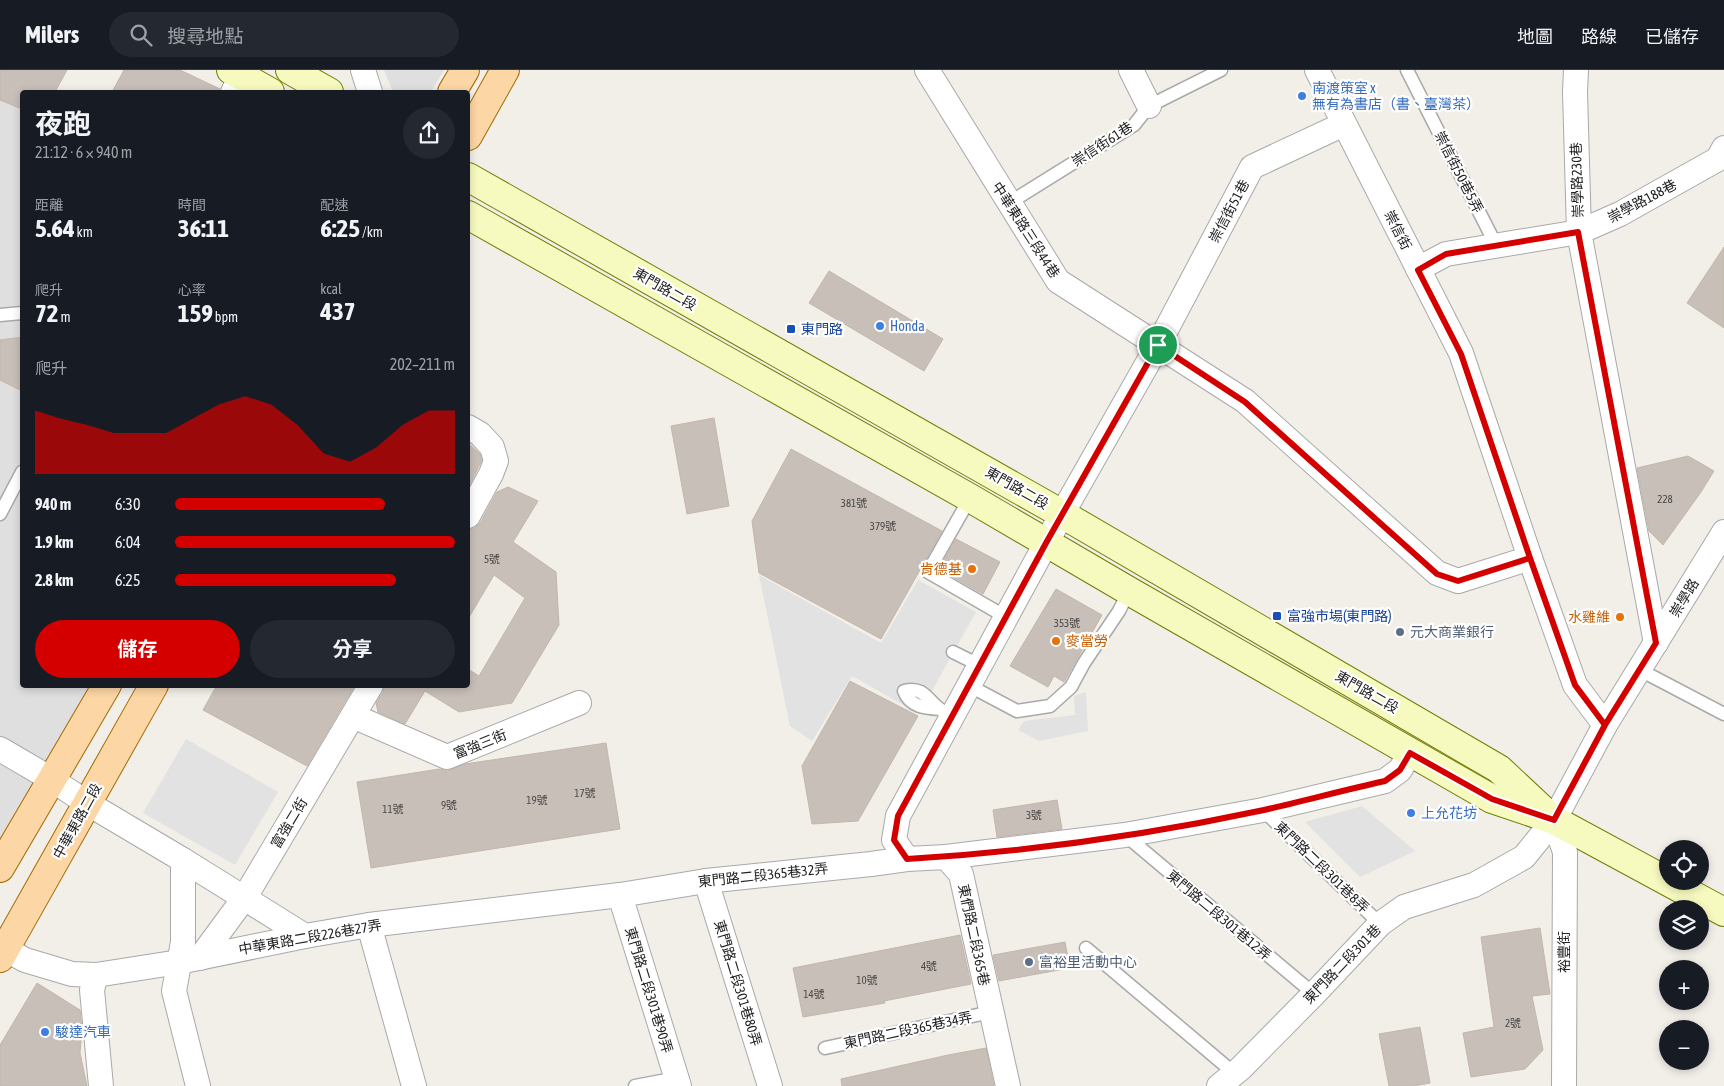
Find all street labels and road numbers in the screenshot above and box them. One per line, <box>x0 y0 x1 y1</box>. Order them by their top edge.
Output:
street label: 崇信街61巷 <box>1069 118 1135 170</box>
street label: 崇信街50巷5弄 <box>1431 128 1487 216</box>
street label: 崇學路230巷 <box>1568 142 1586 218</box>
street label: 崇學路188巷 <box>1605 176 1679 226</box>
street label: 崇信街51巷 <box>1206 177 1252 245</box>
street label: 中華東路三段44巷 <box>989 179 1063 281</box>
street label: 崇信街 <box>1381 208 1415 252</box>
street label: 東門路二段 <box>631 265 699 313</box>
street label: 東門路二段 <box>983 464 1051 512</box>
street label: 崇學路 <box>1666 576 1702 620</box>
street label: 東門路二段 <box>1333 668 1401 716</box>
street label: 富強三街 <box>451 726 509 762</box>
street label: 中華東路二段 <box>50 780 104 862</box>
street label: 富強二街 <box>268 795 310 851</box>
street label: 東門路二段301巷8弄 <box>1272 818 1372 916</box>
street label: 東門路二段365巷32弄 <box>697 860 829 890</box>
street label: 東門路二段301巷12弄 <box>1164 867 1274 963</box>
street label: 東們路二段365巷 <box>955 883 993 987</box>
street label: 中華東路二段226巷27弄 <box>237 917 383 957</box>
street label: 東門路二段301巷80弄 <box>711 918 765 1048</box>
street label: 東門路二段301巷 <box>1300 921 1384 1007</box>
street label: 東門路二段301巷90弄 <box>622 925 676 1055</box>
street label: 裕豐街 <box>1556 931 1572 973</box>
street label: 東門路二段365巷34弄 <box>842 1009 974 1051</box>

